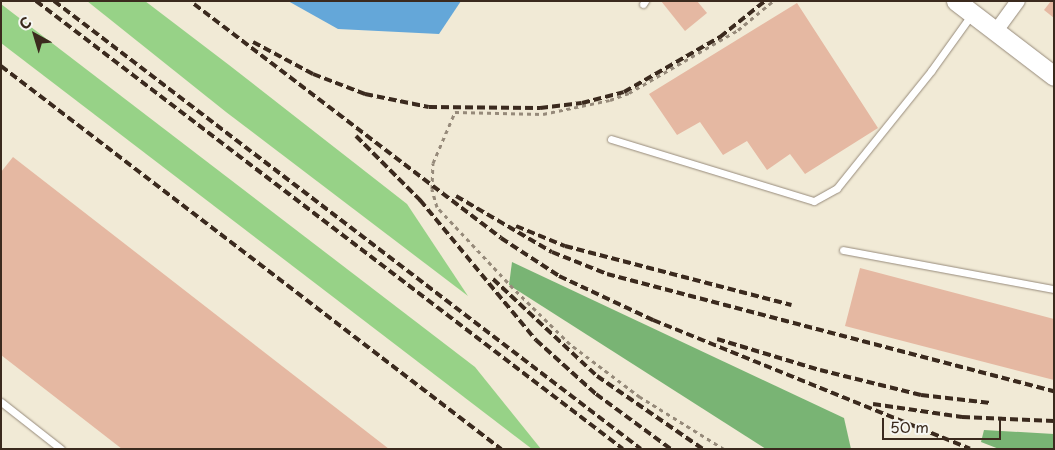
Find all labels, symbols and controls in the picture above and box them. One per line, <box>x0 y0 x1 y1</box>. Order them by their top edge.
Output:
north arrow <box>10 10 60 60</box>
text: С <box>15 11 36 34</box>
scale bar <box>885 408 1004 440</box>
text: 50 m <box>890 415 929 438</box>

